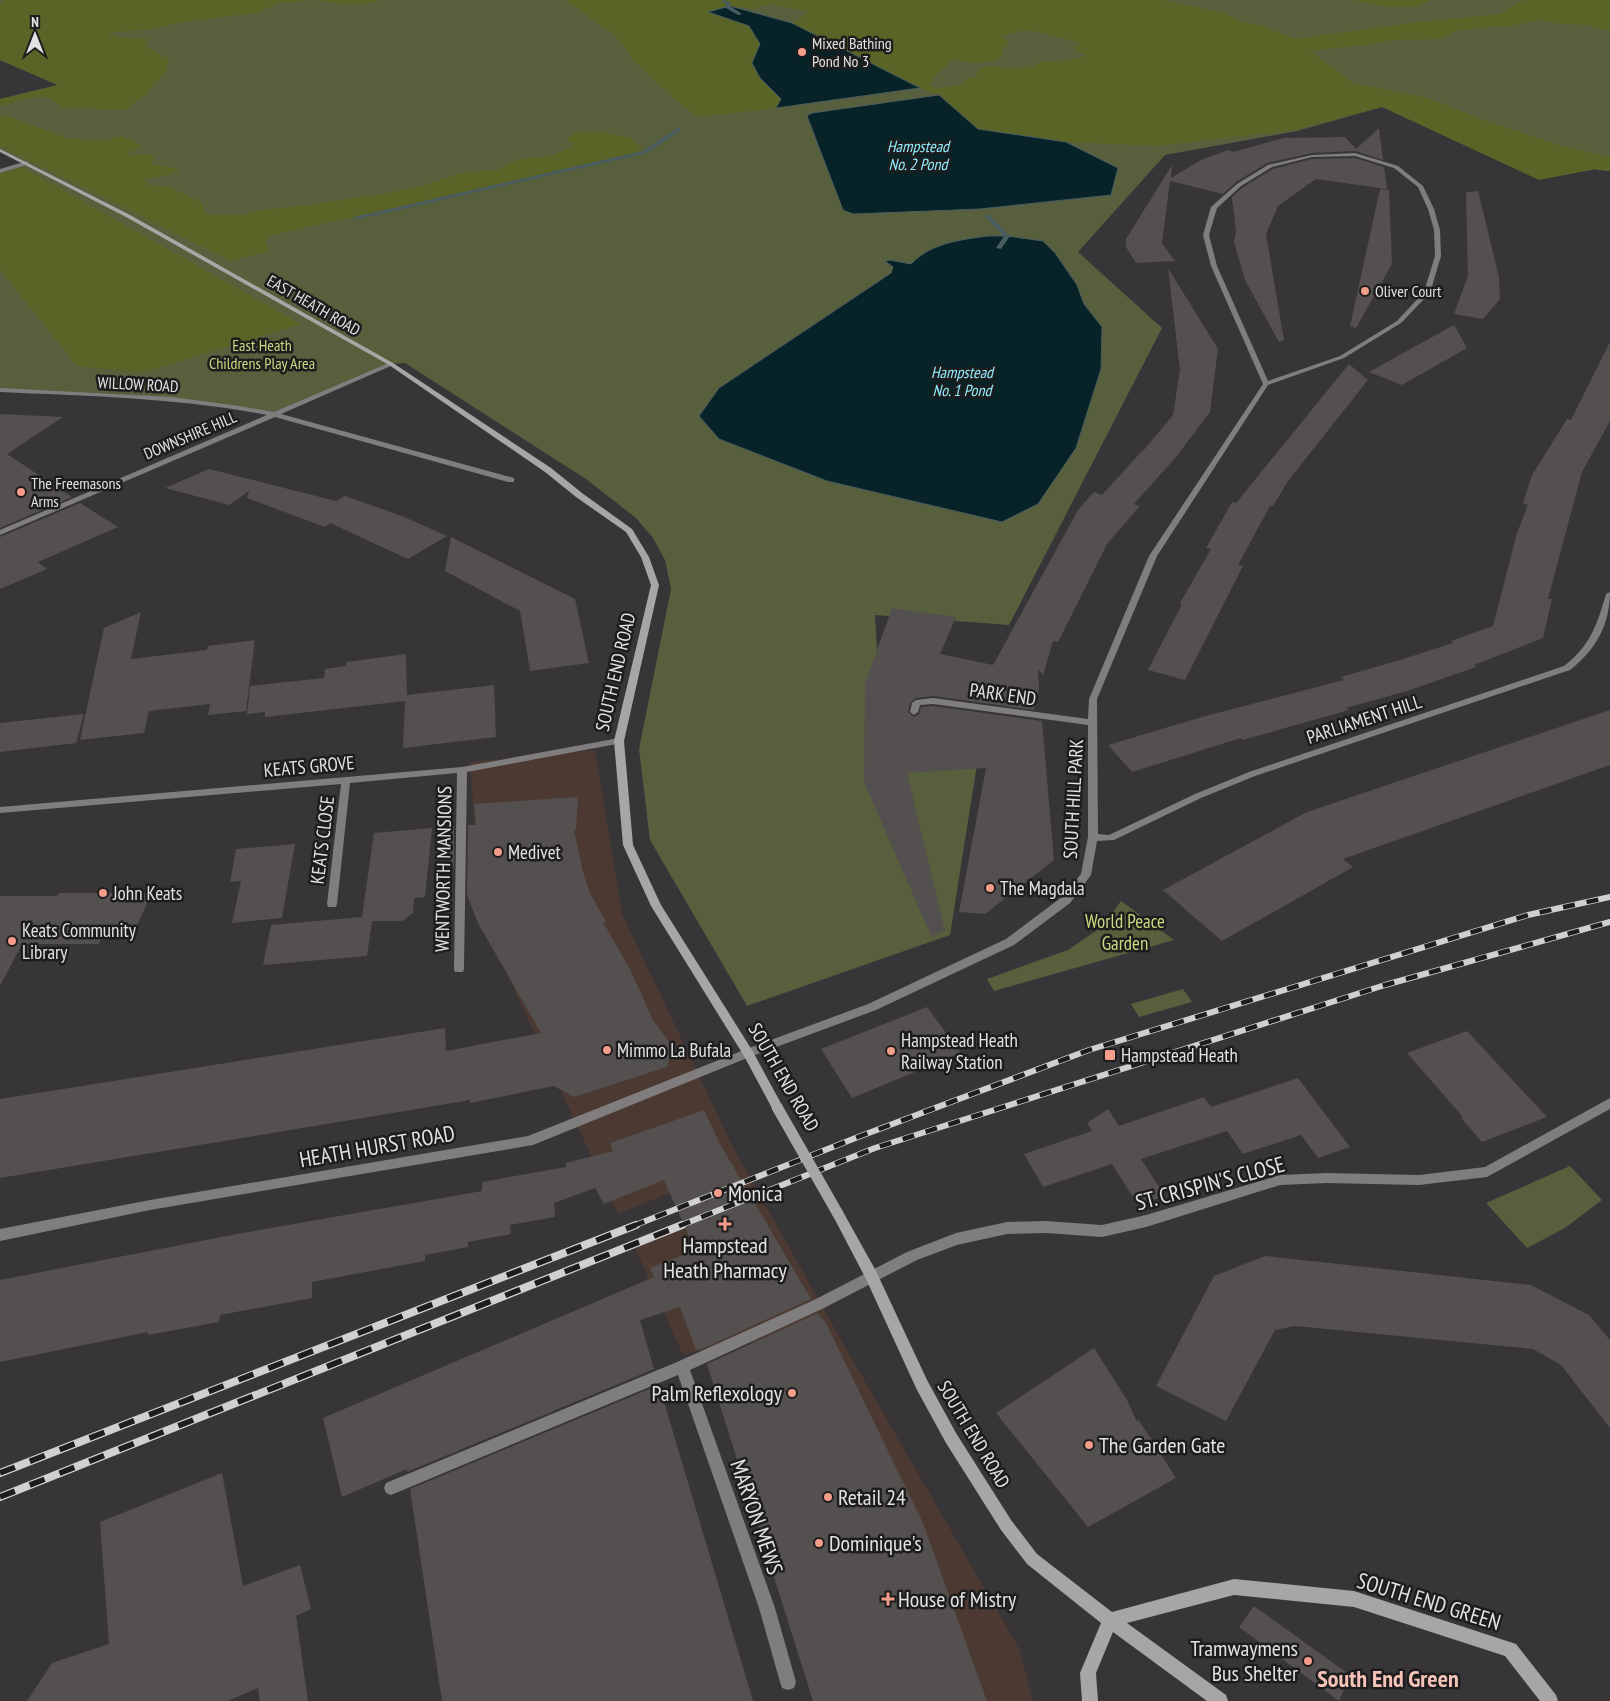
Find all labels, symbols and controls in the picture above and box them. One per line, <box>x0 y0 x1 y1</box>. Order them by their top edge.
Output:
north arrow <box>10 10 60 60</box>
text: N <box>31 13 39 31</box>
place label: Mixed Bathing Pond No 3 <box>812 33 892 71</box>
marker: Mixed Bathing Pond No 3 <box>796 46 808 58</box>
water label: Hampstead No. 2 Pond <box>887 136 951 174</box>
street label: EAST HEATH ROAD <box>264 270 364 340</box>
place label: Oliver Court <box>1375 281 1442 301</box>
marker: Oliver Court <box>1359 285 1371 297</box>
park label: East Heath Childrens Play Area <box>209 335 315 373</box>
water label: Hampstead No. 1 Pond <box>931 362 995 400</box>
street label: WILLOW ROAD <box>97 372 179 396</box>
street label: DOWNSHIRE HILL <box>141 406 240 464</box>
place label: The Freemasons Arms <box>31 473 121 511</box>
marker: The Freemasons Arms <box>15 486 27 498</box>
street label: SOUTH END ROAD <box>590 610 640 734</box>
street label: PARK END <box>968 677 1038 711</box>
street label: PARLIAMENT HILL <box>1303 689 1425 749</box>
street label: SOUTH HILL PARK <box>1058 738 1088 860</box>
street label: KEATS GROVE <box>263 750 355 782</box>
street label: WENTWORTH MANSIONS <box>430 786 456 952</box>
street label: KEATS CLOSE <box>305 795 339 885</box>
place label: Medivet <box>508 840 562 864</box>
marker: Medivet <box>492 846 504 858</box>
place label: The Magdala <box>1000 876 1085 900</box>
place label: John Keats <box>112 881 182 905</box>
marker: The Magdala <box>984 882 996 894</box>
marker: John Keats <box>97 887 109 899</box>
park label: World Peace Garden <box>1085 909 1165 955</box>
place label: Keats Community Library <box>22 918 137 964</box>
marker: Keats Community Library <box>6 935 18 947</box>
street label: SOUTH END ROAD <box>743 1019 825 1135</box>
place label: Hampstead Heath Railway Station <box>901 1028 1018 1074</box>
place label: Mimmo La Bufala <box>617 1038 731 1062</box>
place label: Hampstead Heath <box>1121 1043 1238 1067</box>
marker: Mimmo La Bufala <box>601 1044 613 1056</box>
marker: Hampstead Heath Railway Station <box>885 1045 897 1057</box>
marker: Hampstead Heath <box>1103 1048 1117 1062</box>
street label: HEATH HURST ROAD <box>297 1119 457 1173</box>
street label: ST. CRISPIN'S CLOSE <box>1132 1150 1288 1216</box>
place label: Monica <box>728 1179 783 1207</box>
marker: Monica <box>712 1187 724 1199</box>
marker: Hampstead Heath Pharmacy <box>719 1218 731 1230</box>
place label: Hampstead Heath Pharmacy <box>663 1231 787 1284</box>
street label: SOUTH END ROAD <box>933 1376 1015 1492</box>
place label: Palm Reflexology <box>651 1379 783 1407</box>
marker: Palm Reflexology <box>786 1387 798 1399</box>
place label: The Garden Gate <box>1099 1431 1225 1459</box>
marker: The Garden Gate <box>1083 1439 1095 1451</box>
street label: MARYON MEWS <box>724 1456 790 1578</box>
place label: Retail 24 <box>838 1483 906 1511</box>
marker: Retail 24 <box>822 1491 834 1503</box>
place label: Dominique's <box>829 1529 922 1557</box>
marker: Dominique's <box>813 1537 825 1549</box>
street label: SOUTH END GREEN <box>1354 1566 1504 1636</box>
place label: House of Mistry <box>898 1585 1017 1613</box>
marker: House of Mistry <box>882 1593 894 1605</box>
place label: Tramwaymens Bus Shelter <box>1190 1634 1298 1687</box>
marker: Tramwaymens Bus Shelter <box>1302 1655 1314 1667</box>
district label: South End Green <box>1317 1663 1459 1694</box>

